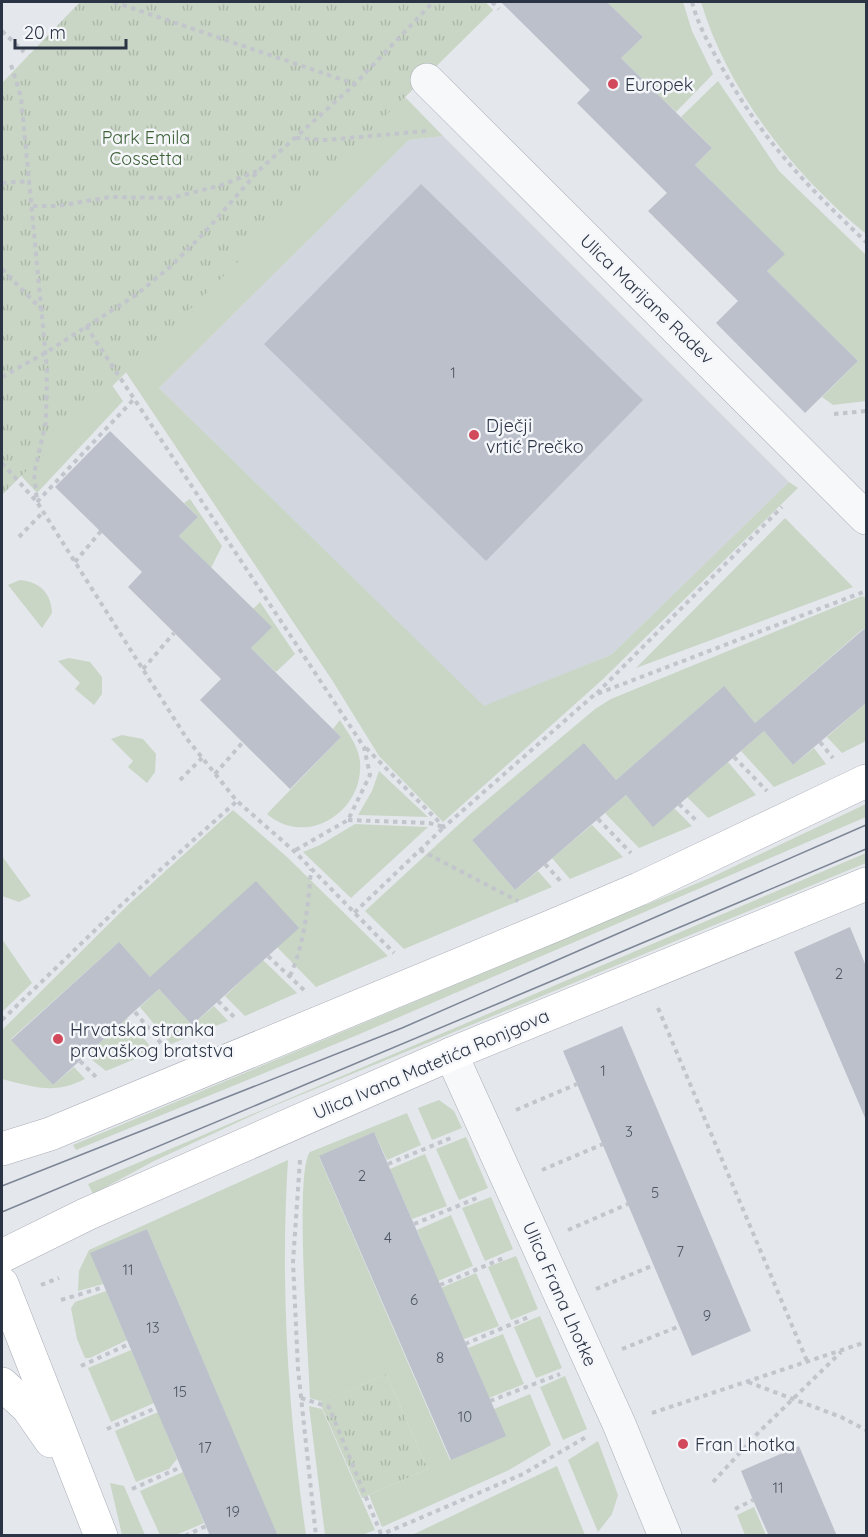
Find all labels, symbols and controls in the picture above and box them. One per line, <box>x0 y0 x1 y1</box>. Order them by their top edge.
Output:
scale bar <box>15 12 126 50</box>
text: 20 m <box>24 21 66 44</box>
place label: Europek <box>625 73 693 96</box>
marker: Europek <box>606 77 620 91</box>
park label: Park Emila Cossetta <box>102 126 190 170</box>
street label: Ulica Marijane Radev <box>575 229 719 369</box>
house number: 1 <box>450 363 456 382</box>
place label: Dječji vrtić Prečko <box>486 414 584 458</box>
marker: Dječji vrtić Prečko <box>467 428 481 442</box>
house number: 2 <box>835 964 843 983</box>
street label: Ulica Ivana Matetića Ronjgova <box>309 1004 553 1124</box>
place label: Hrvatska stranka pravaškog bratstva <box>70 1018 233 1062</box>
marker: Hrvatska stranka pravaškog bratstva <box>51 1032 65 1046</box>
house number: 1 <box>600 1061 606 1080</box>
house number: 3 <box>625 1122 633 1141</box>
house number: 2 <box>358 1166 366 1185</box>
house number: 5 <box>651 1183 659 1202</box>
street label: Ulica Frana Lhotke <box>518 1218 602 1370</box>
house number: 4 <box>384 1228 392 1247</box>
house number: 7 <box>676 1242 684 1261</box>
house number: 11 <box>122 1260 134 1279</box>
house number: 6 <box>410 1290 418 1309</box>
house number: 9 <box>703 1306 711 1325</box>
house number: 13 <box>146 1318 160 1337</box>
house number: 8 <box>436 1348 444 1367</box>
house number: 15 <box>173 1382 187 1401</box>
house number: 10 <box>458 1407 472 1426</box>
place label: Fran Lhotka <box>695 1433 795 1456</box>
marker: Fran Lhotka <box>676 1437 690 1451</box>
house number: 17 <box>198 1438 212 1457</box>
house number: 11 <box>772 1478 784 1497</box>
house number: 19 <box>226 1502 240 1521</box>

